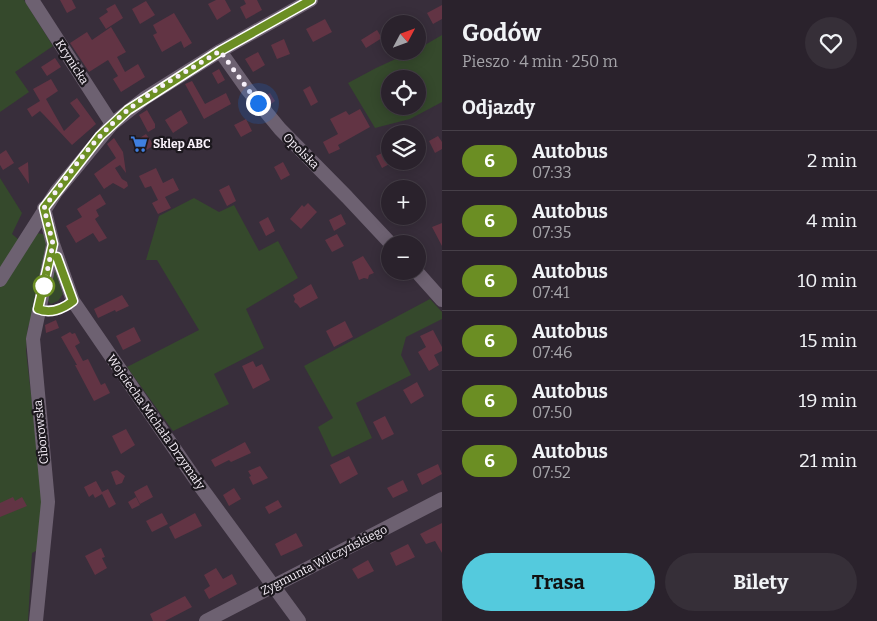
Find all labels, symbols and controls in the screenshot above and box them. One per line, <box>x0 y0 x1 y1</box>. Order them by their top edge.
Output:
north arrow <box>381 15 426 60</box>
map controls <box>381 15 426 280</box>
button: heart <box>805 17 857 69</box>
text: Godów <box>462 19 541 47</box>
street label: Krynicka <box>52 37 92 87</box>
text: Pieszo · 4 min · 250 m <box>462 52 618 71</box>
button: locate <box>381 70 426 115</box>
your location <box>246 91 271 116</box>
text: Odjazdy <box>462 96 535 119</box>
button: layers <box>381 125 426 170</box>
street label: Opolska <box>280 130 322 172</box>
supermarket icon: Sklep ABC <box>129 134 149 154</box>
place label: Sklep ABC <box>153 137 211 151</box>
text: Autobus <box>532 140 608 163</box>
text: 2 min <box>807 149 857 172</box>
text: 6 <box>484 150 495 172</box>
text: 07:33 <box>532 163 572 182</box>
button: + <box>381 180 426 225</box>
text: Autobus <box>532 200 608 223</box>
text: 4 min <box>806 209 857 232</box>
text: 6 <box>484 210 495 232</box>
text: 07:35 <box>532 223 571 242</box>
button: − <box>381 235 426 280</box>
text: Autobus <box>532 260 608 283</box>
text: 10 min <box>797 269 857 292</box>
text: 6 <box>484 270 495 292</box>
unlabelled marker <box>33 275 55 297</box>
text: 07:41 <box>532 283 570 302</box>
text: Autobus <box>532 320 608 343</box>
text: 15 min <box>800 329 857 352</box>
text: 6 <box>484 330 495 352</box>
text: 07:46 <box>532 343 572 362</box>
street label: Wojciecha Michała Drzymały <box>104 352 208 493</box>
text: Autobus <box>532 380 608 403</box>
text: 19 min <box>799 389 857 412</box>
text: 6 <box>484 390 495 412</box>
street label: Ciborowska <box>31 399 51 465</box>
text: 07:50 <box>532 403 572 422</box>
text: Autobus <box>532 440 608 463</box>
text: 21 min <box>799 449 857 472</box>
text: 6 <box>484 450 495 472</box>
text: 07:52 <box>532 463 571 482</box>
street label: Zygmunta Wilczyńskiego <box>259 522 389 598</box>
button: Trasa <box>462 553 655 611</box>
button: Bilety <box>665 553 857 611</box>

